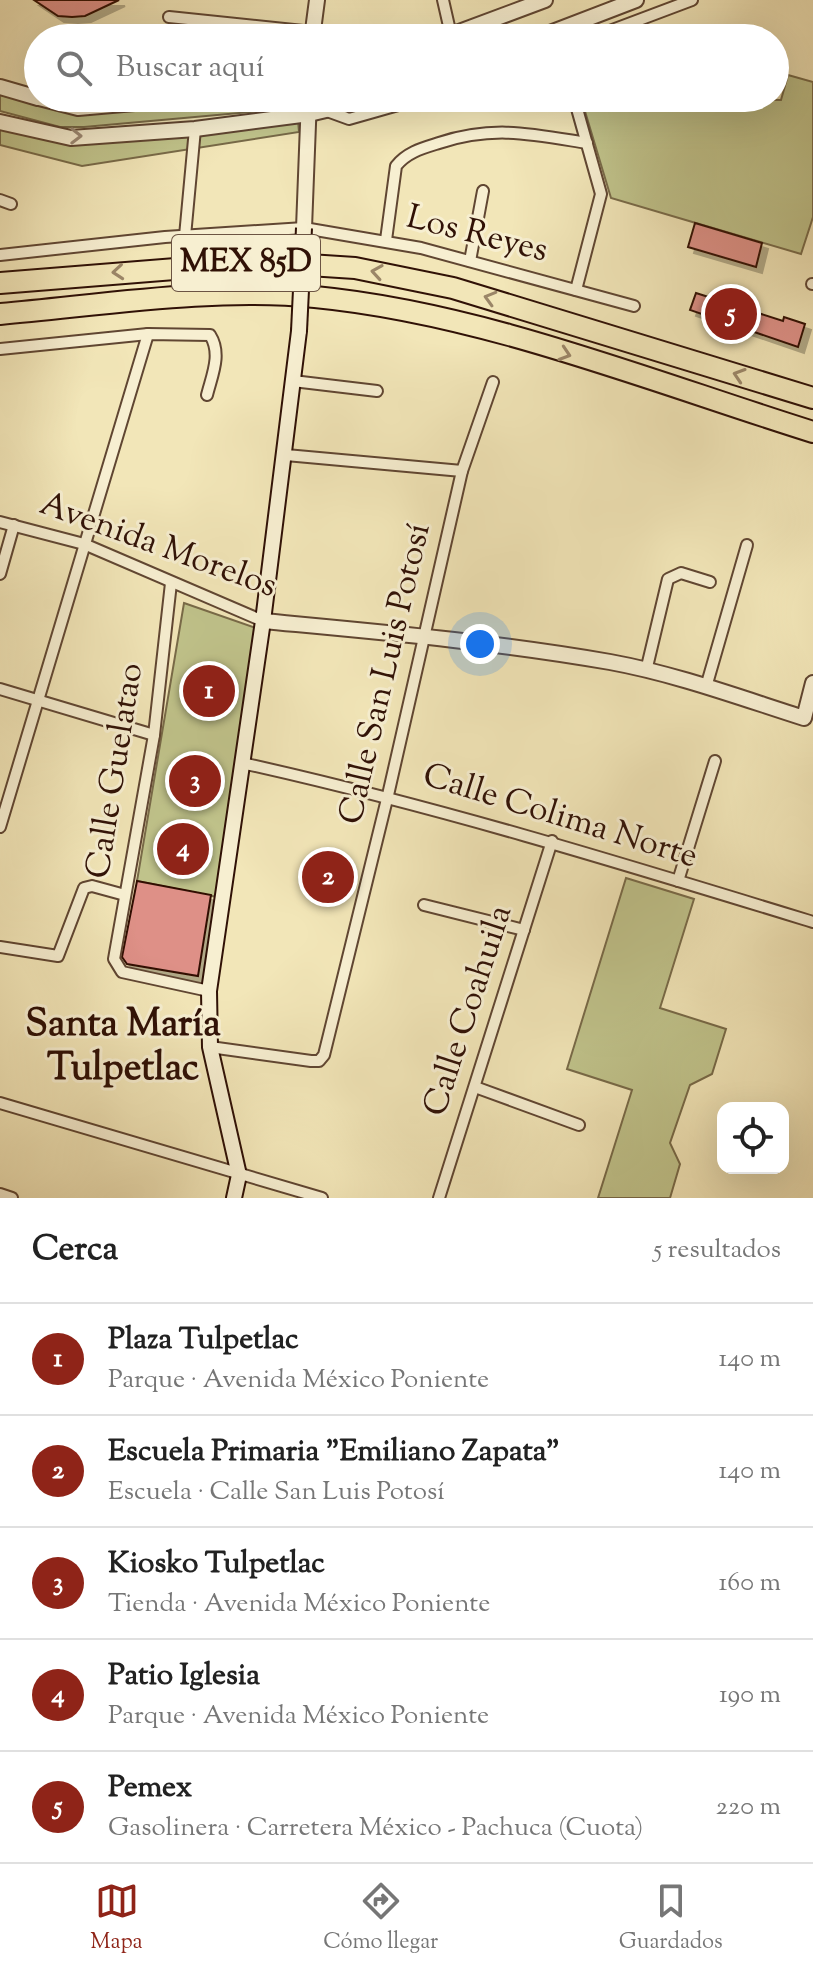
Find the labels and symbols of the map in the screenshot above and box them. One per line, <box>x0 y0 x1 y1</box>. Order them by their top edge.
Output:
one-way arrow <box>71 127 83 145</box>
street label: Los Reyes <box>401 194 553 276</box>
road number: MEX 85D <box>172 235 320 291</box>
one-way arrow <box>111 264 124 281</box>
one-way arrow <box>370 264 384 281</box>
pin: 5 <box>705 284 757 344</box>
one-way arrow <box>484 291 498 307</box>
one-way arrow <box>558 345 571 361</box>
one-way arrow <box>732 368 746 384</box>
street label: Avenida Morelos <box>33 480 283 612</box>
street label: Calle San Luis Potosí <box>328 519 444 829</box>
your location <box>460 624 500 664</box>
street label: Calle Guelatao <box>75 660 157 882</box>
pin: 1 <box>183 661 235 721</box>
pin: 3 <box>169 751 221 811</box>
street label: Calle Colima Norte <box>417 752 703 882</box>
pin: 4 <box>157 819 209 879</box>
pin: 2 <box>302 847 354 907</box>
street label: Calle Coahuila <box>412 899 526 1123</box>
district label: Santa María Tulpetlac <box>25 999 221 1097</box>

